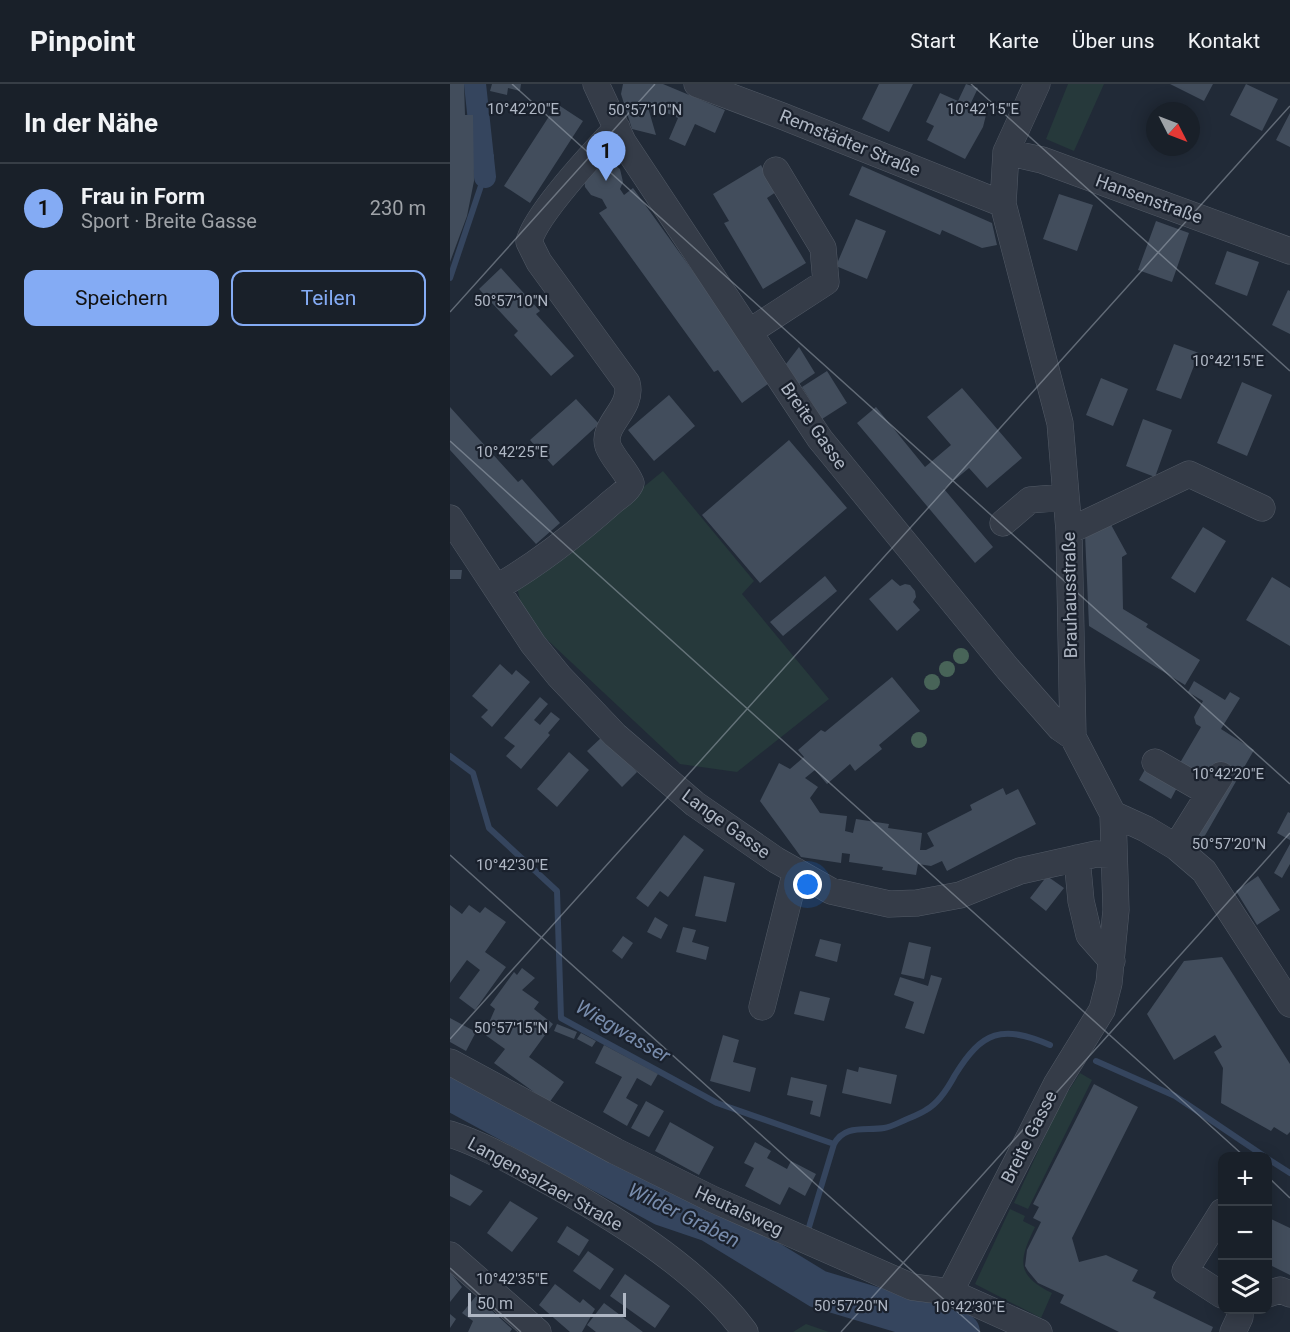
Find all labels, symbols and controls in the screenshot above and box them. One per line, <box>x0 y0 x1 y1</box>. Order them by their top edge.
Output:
text: Pinpoint <box>30 25 135 58</box>
text: Start <box>910 29 956 53</box>
text: Karte <box>989 29 1039 53</box>
text: Über uns <box>1072 29 1155 53</box>
text: Kontakt <box>1188 29 1260 53</box>
text: 10°42'20"E <box>487 100 560 118</box>
text: 10°42'15"E <box>947 100 1020 118</box>
text: 50°57'10"N <box>608 101 682 119</box>
north arrow <box>1146 102 1200 156</box>
street label: Remstädter Straße <box>777 105 924 180</box>
text: In der Nähe <box>24 108 158 138</box>
pin: 1 <box>586 132 626 181</box>
street label: Hansenstraße <box>1093 169 1206 228</box>
text: Frau in Form <box>81 184 205 209</box>
text: 1 <box>38 196 49 220</box>
text: 230 m <box>370 196 426 220</box>
text: Sport · Breite Gasse <box>81 209 257 233</box>
button: Speichern <box>24 270 219 326</box>
button: Teilen <box>231 270 426 326</box>
text: 50°57'10"N <box>474 292 548 310</box>
text: 10°42'15"E <box>1192 352 1265 370</box>
street label: Breite Gasse <box>777 378 852 473</box>
text: 10°42'25"E <box>476 443 549 461</box>
street label: Brauhausstraße <box>1058 532 1081 658</box>
text: 10°42'20"E <box>1192 765 1265 783</box>
street label: Lange Gasse <box>678 785 774 863</box>
text: 50°57'20"N <box>1192 835 1266 853</box>
text: 10°42'30"E <box>476 856 549 874</box>
your location <box>793 870 822 899</box>
water label: Wiegwasser <box>571 994 676 1068</box>
text: 50°57'15"N <box>474 1019 548 1037</box>
street label: Breite Gasse <box>996 1087 1061 1187</box>
street label: Langensalzaer Straße <box>464 1132 626 1235</box>
map controls <box>1218 1152 1272 1314</box>
button: + <box>1218 1152 1272 1206</box>
water label: Wilder Graben <box>624 1178 744 1252</box>
street label: Heutalsweg <box>692 1181 787 1240</box>
button: − <box>1218 1206 1272 1260</box>
button: layers <box>1218 1260 1272 1314</box>
text: 10°42'35"E <box>476 1270 549 1288</box>
scale bar <box>468 1290 626 1318</box>
text: 50 m <box>477 1294 513 1313</box>
text: 50°57'20"N <box>814 1297 888 1315</box>
text: 10°42'30"E <box>933 1298 1006 1316</box>

